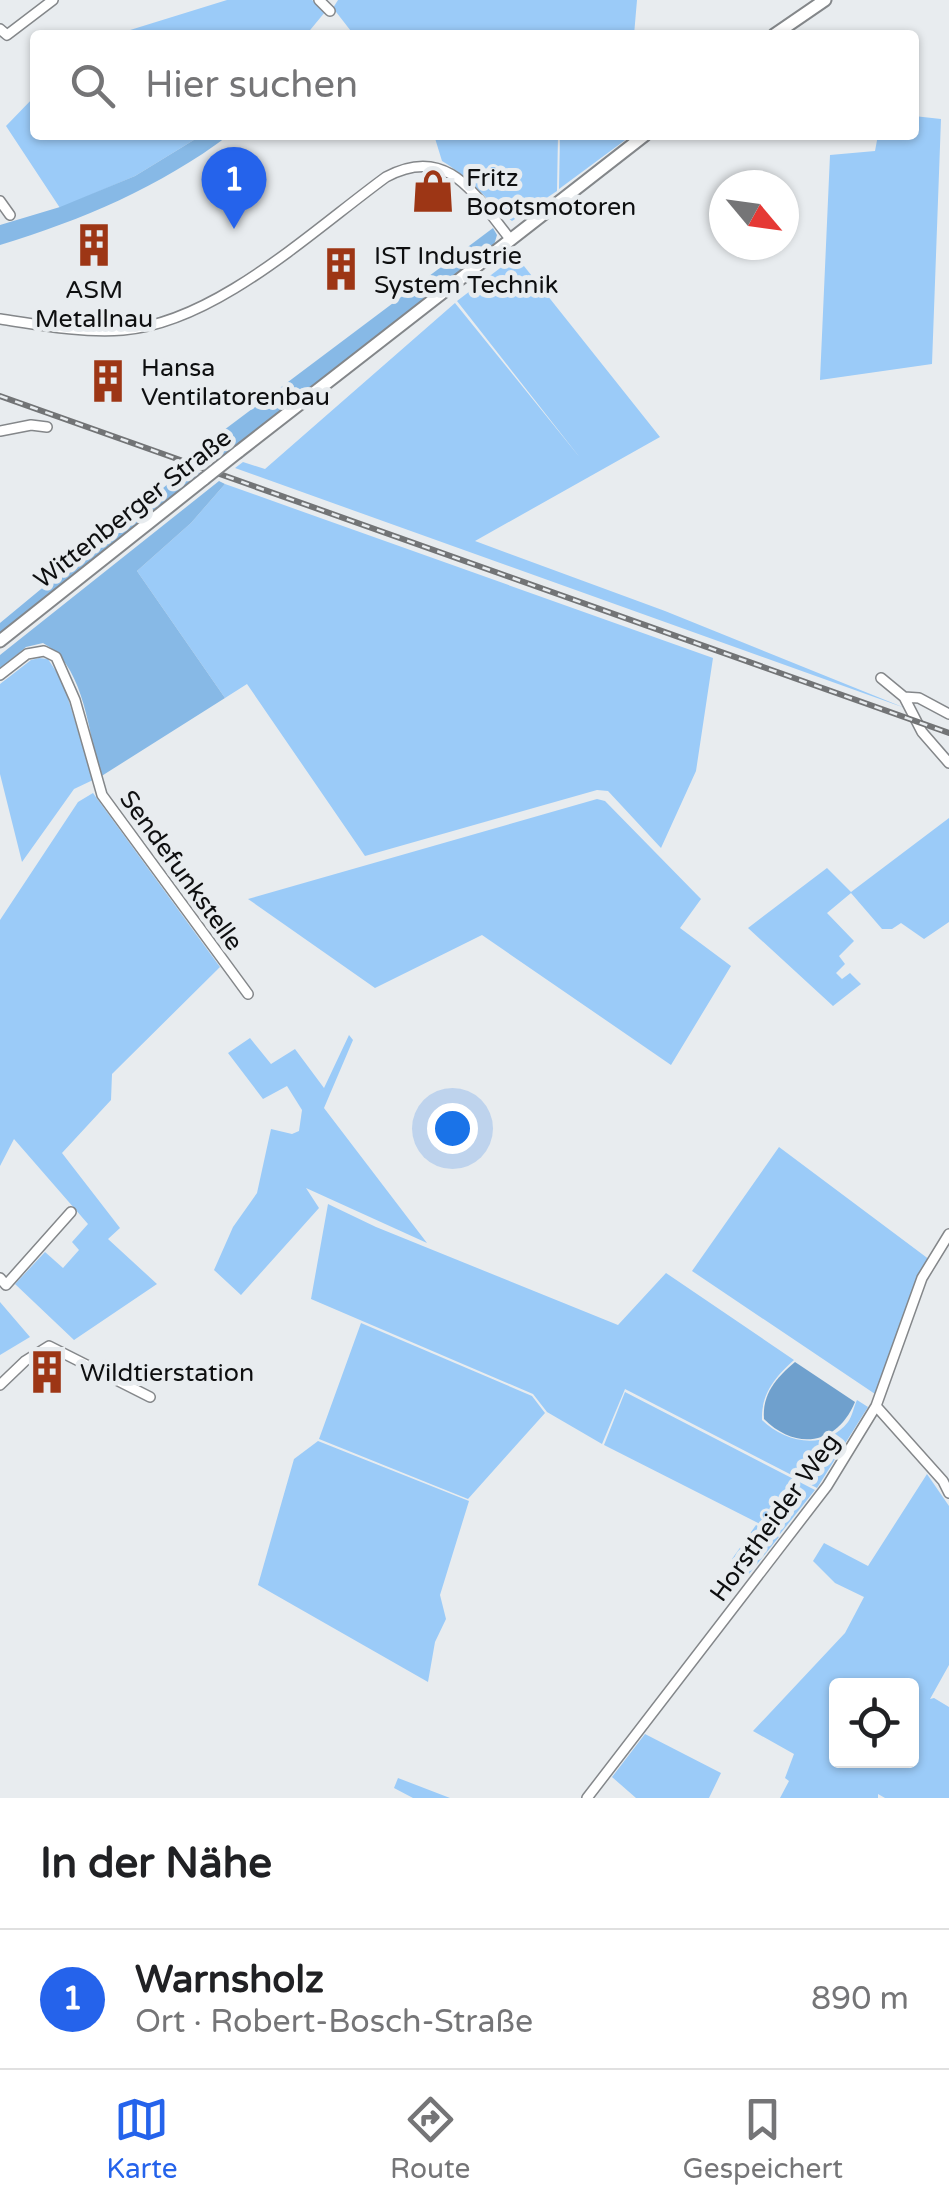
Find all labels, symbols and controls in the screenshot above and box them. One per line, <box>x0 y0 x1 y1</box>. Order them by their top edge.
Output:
search box <box>30 30 919 140</box>
icon: search <box>65 58 120 113</box>
text: Hier suchen <box>145 62 358 108</box>
pin: 1 <box>202 146 266 229</box>
place label: Fritz Bootsmotoren <box>466 163 636 222</box>
shop icon: Fritz Bootsmotoren <box>409 167 457 215</box>
north arrow <box>709 170 799 260</box>
building icon: ASM Metallnau <box>70 221 118 269</box>
place label: IST Industrie System Technik <box>374 241 558 300</box>
building icon: IST Industrie System Technik <box>317 245 365 293</box>
place label: ASM Metallnau <box>35 275 153 334</box>
place label: Hansa Ventilatorenbau <box>141 353 330 412</box>
building icon: Hansa Ventilatorenbau <box>84 357 132 405</box>
street label: Wittenberger Straße <box>28 422 237 595</box>
street label: Sendefunkstelle <box>113 785 249 956</box>
your location <box>427 1103 478 1154</box>
building icon: Wildtierstation <box>23 1348 71 1396</box>
place label: Wildtierstation <box>80 1358 254 1388</box>
street label: Horstheider Weg <box>704 1428 846 1607</box>
map controls <box>829 1678 919 1768</box>
button: locate <box>829 1678 919 1768</box>
text: In der Nähe <box>40 1838 272 1889</box>
text: Warnsholz <box>135 1957 324 2003</box>
text: 1 <box>62 1980 83 2018</box>
text: 890 m <box>811 1980 909 2018</box>
text: Ort · Robert-Bosch-Straße <box>135 2003 533 2041</box>
tab: Karte <box>106 2092 178 2186</box>
tab: Route <box>390 2092 470 2186</box>
tab: Gespeichert <box>683 2092 843 2186</box>

